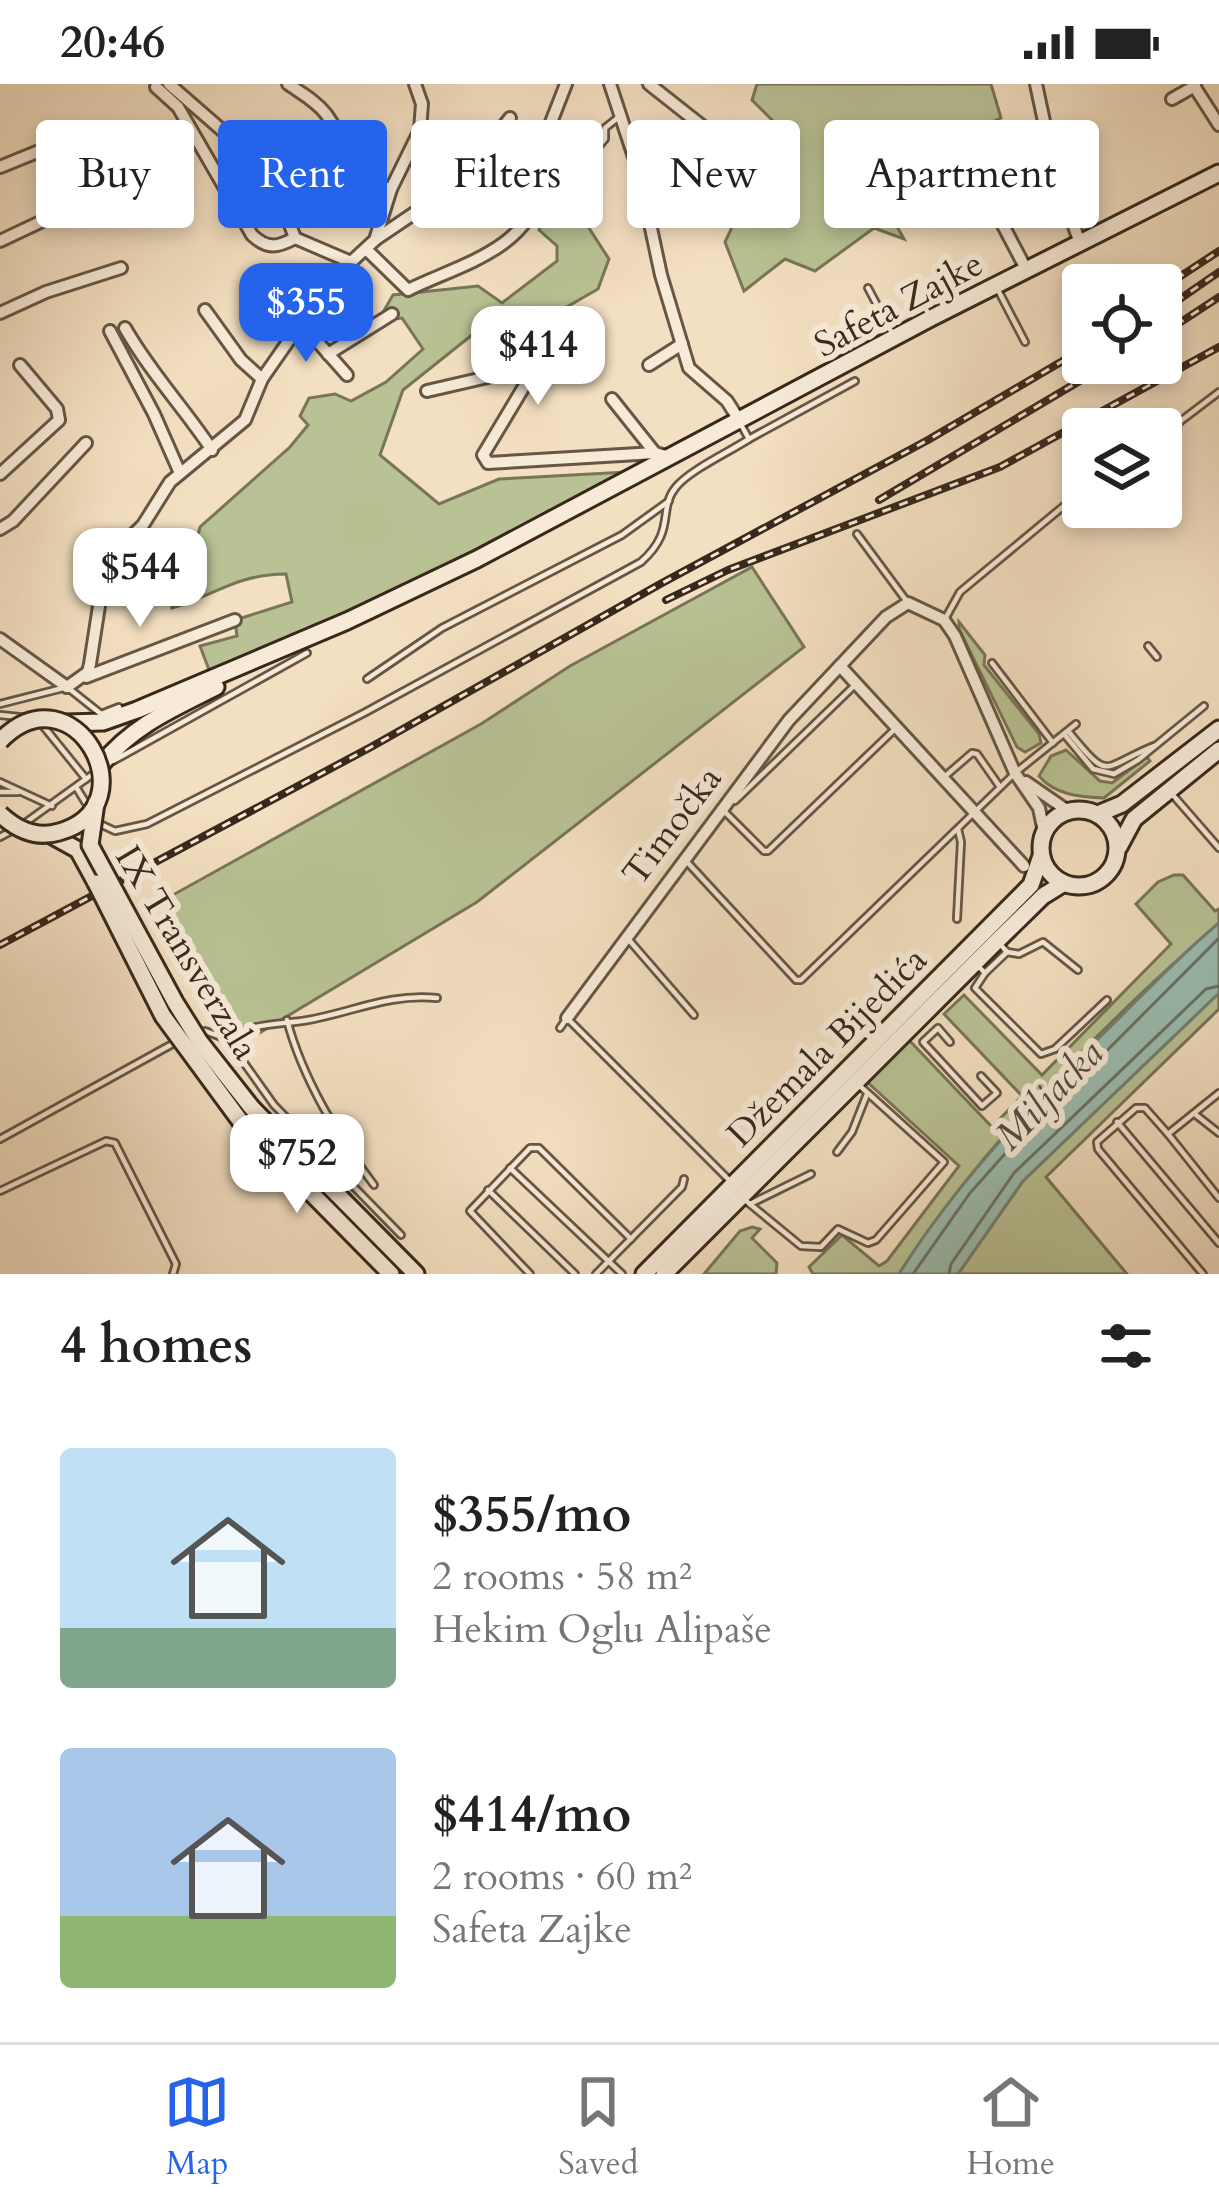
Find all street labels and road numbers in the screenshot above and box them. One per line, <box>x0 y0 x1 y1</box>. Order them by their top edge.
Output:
street label: Safeta Zajke <box>806 239 992 369</box>
street label: Timočka <box>611 756 733 896</box>
street label: IX Transverzala <box>103 836 270 1069</box>
street label: Džemala Bijedića <box>716 936 938 1158</box>

